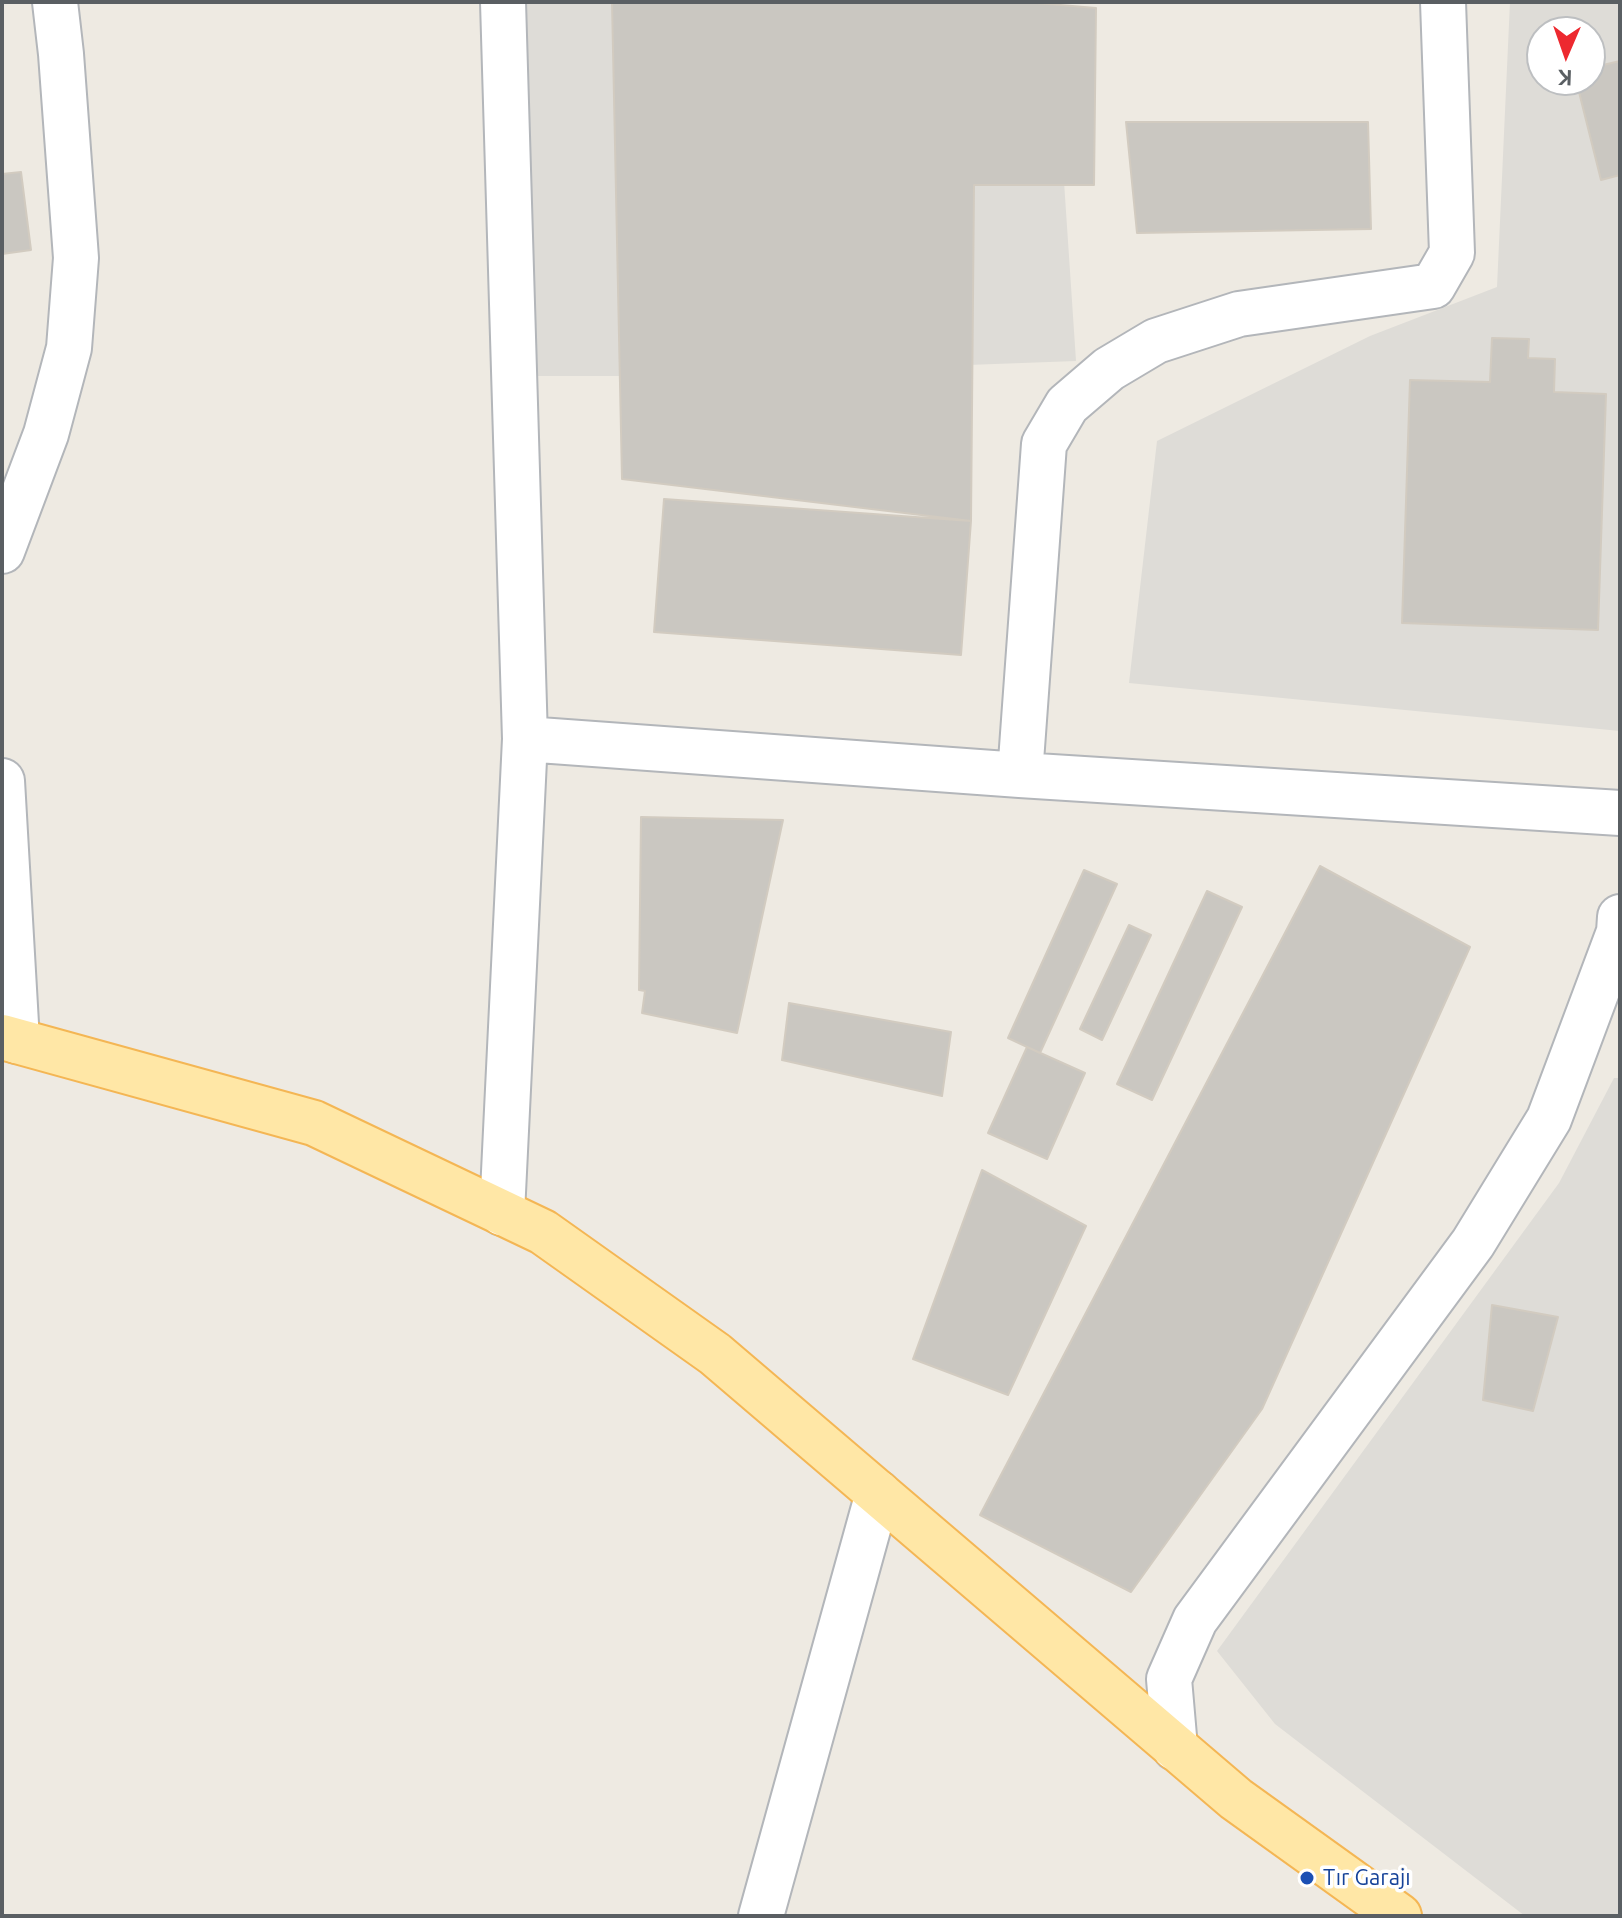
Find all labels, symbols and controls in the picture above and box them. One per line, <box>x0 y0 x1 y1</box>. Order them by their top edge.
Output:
north arrow <box>1526 16 1606 96</box>
text: K <box>1557 66 1573 91</box>
place label: Tır Garajı <box>1323 1865 1411 1891</box>
marker: Tır Garajı <box>1298 1869 1316 1887</box>

